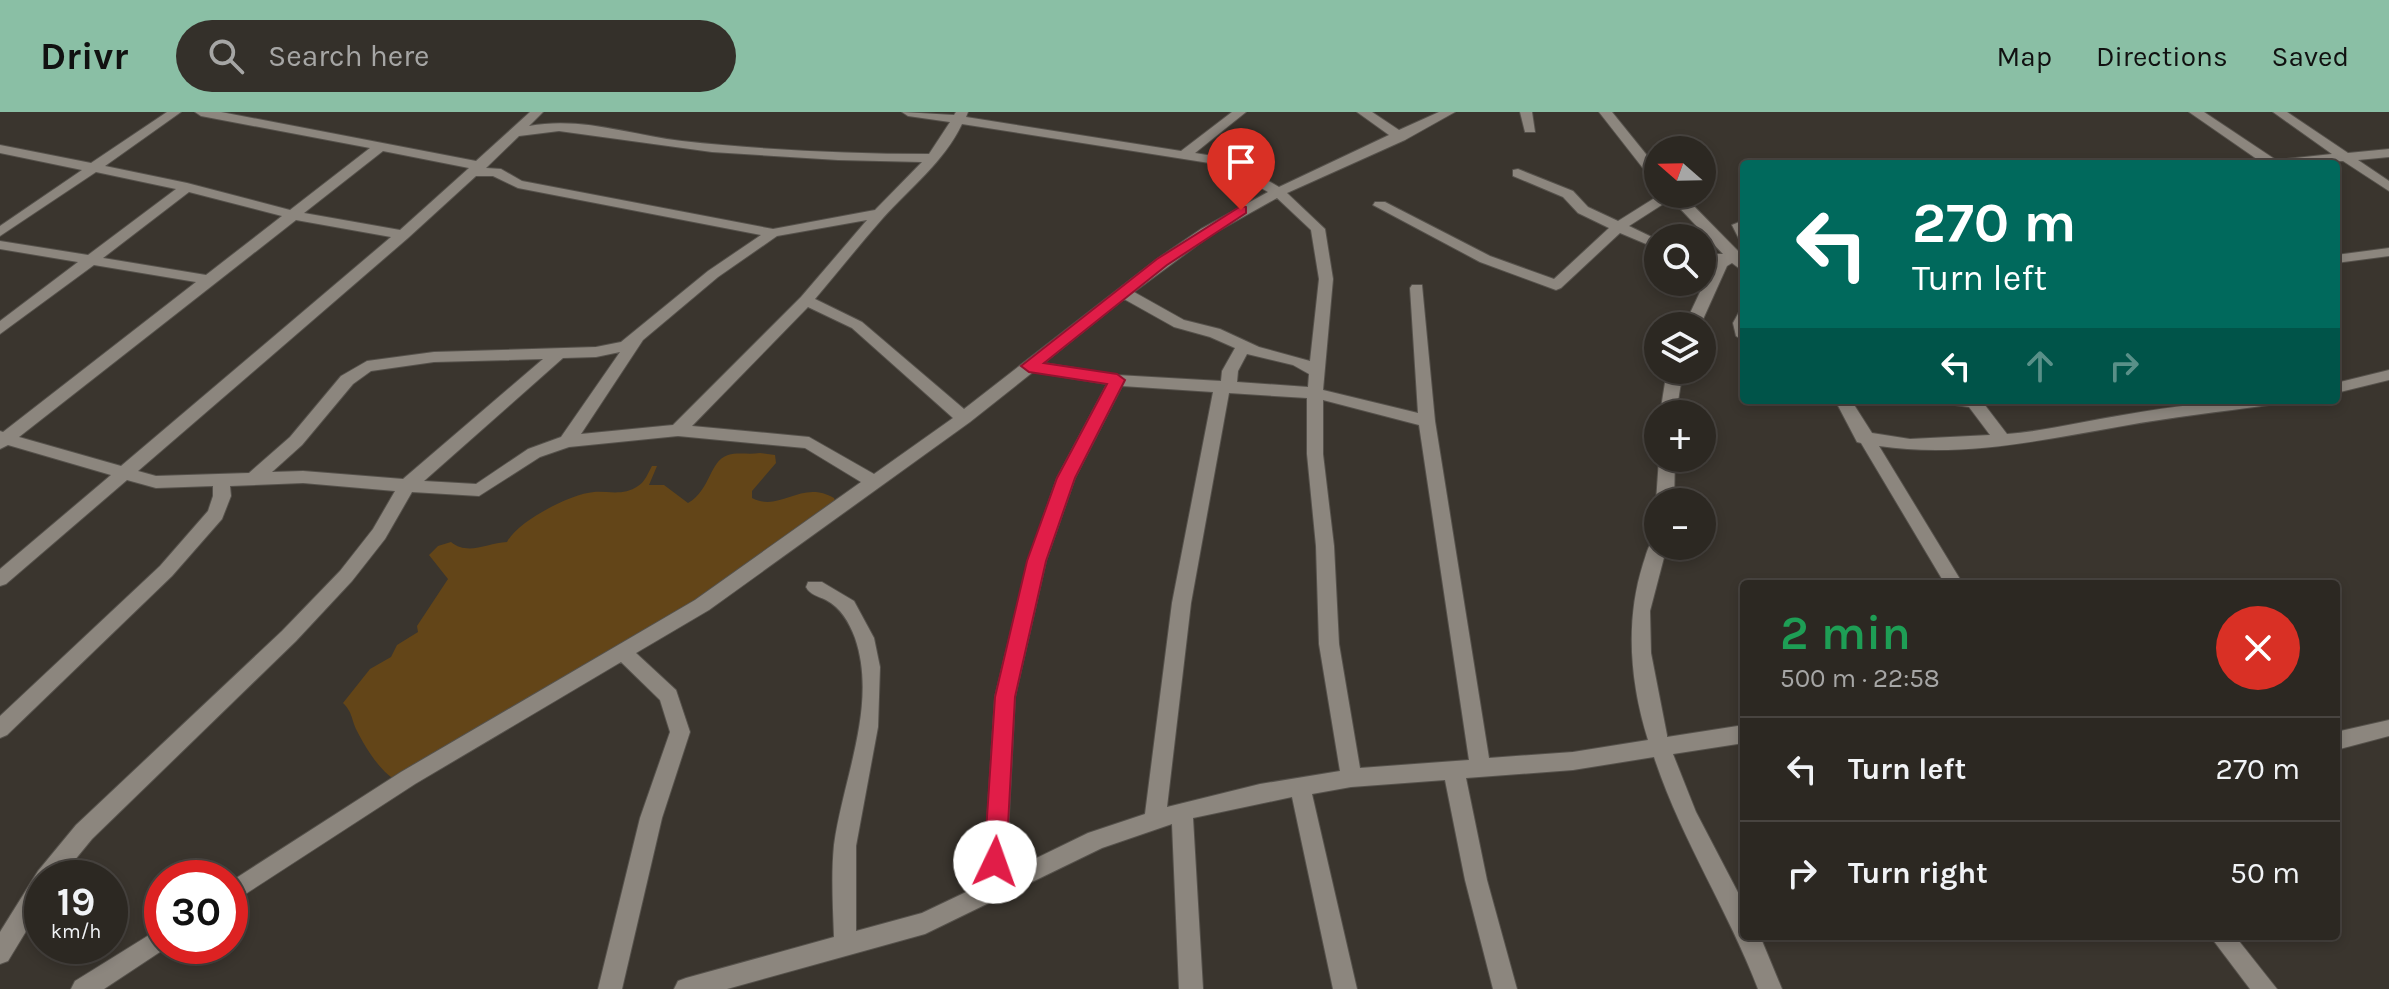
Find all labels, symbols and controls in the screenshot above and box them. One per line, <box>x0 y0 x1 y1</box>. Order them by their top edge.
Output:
search box <box>176 20 736 92</box>
text: Drivr <box>40 34 128 79</box>
icon: search <box>204 34 248 78</box>
text: Search here <box>268 38 429 74</box>
text: Map <box>1997 40 2052 73</box>
text: Directions <box>2096 40 2228 73</box>
text: Saved <box>2272 40 2349 73</box>
pin <box>1207 128 1275 210</box>
north arrow <box>1644 136 1716 208</box>
map controls <box>1644 136 1716 560</box>
icon: arrive <box>1219 140 1263 184</box>
text: 270 m <box>1912 190 2076 255</box>
icon: left <box>1780 192 1884 296</box>
button: search <box>1644 224 1716 296</box>
text: Turn left <box>1912 257 2047 299</box>
button: layers <box>1644 312 1716 384</box>
icon: left <box>1934 344 1978 388</box>
icon: ahead <box>2018 344 2062 388</box>
icon: right <box>2102 344 2146 388</box>
button: + <box>1644 400 1716 472</box>
button: − <box>1644 488 1716 560</box>
text: 2 min <box>1780 605 1911 661</box>
button: close <box>2216 606 2300 690</box>
text: 500 m · 22:58 <box>1780 663 1940 694</box>
icon: left <box>1780 747 1824 791</box>
text: Turn left <box>1848 751 1966 787</box>
text: 270 m <box>2216 751 2300 787</box>
position arrow <box>953 820 1037 904</box>
icon: right <box>1780 851 1824 895</box>
text: Turn right <box>1848 855 1988 891</box>
text: 50 m <box>2230 855 2300 891</box>
speed limit sign: 30 <box>144 860 248 964</box>
text: 19 <box>57 878 95 925</box>
text: km/h <box>51 920 101 943</box>

